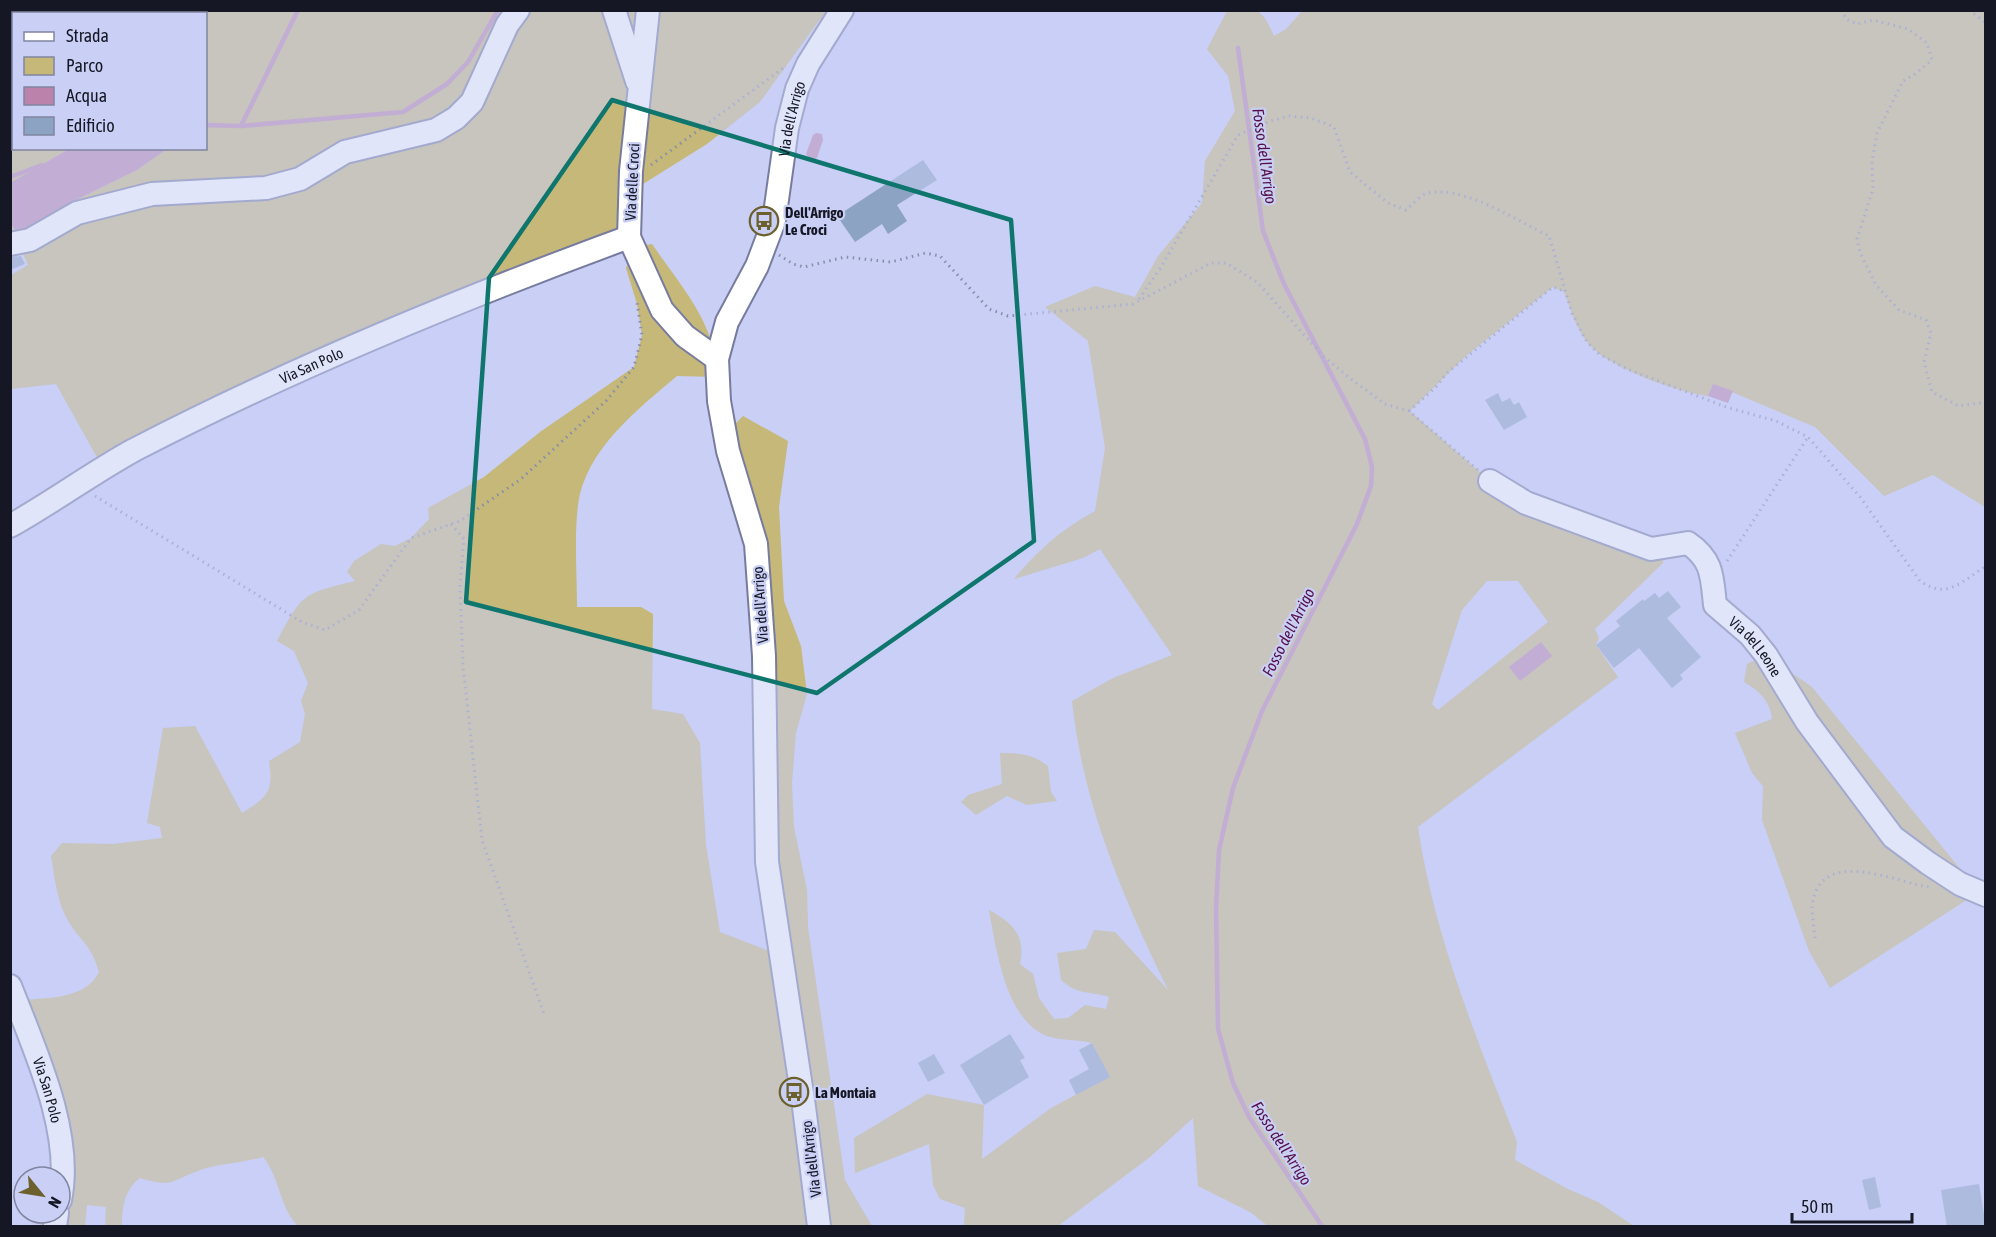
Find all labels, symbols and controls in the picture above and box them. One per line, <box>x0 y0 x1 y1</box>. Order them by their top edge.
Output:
legend <box>12 12 207 150</box>
text: Strada <box>66 25 109 46</box>
text: Parco <box>66 55 103 76</box>
street label: Via dell'Arrigo <box>775 78 808 157</box>
text: Acqua <box>66 85 107 106</box>
water label: Fosso dell'Arrigo <box>1248 107 1281 205</box>
text: Edificio <box>66 115 115 136</box>
street label: Via delle Croci <box>621 143 643 221</box>
place label: Dell'Arrigo Le Croci <box>785 204 843 238</box>
bus stop icon: Dell'Arrigo Le Croci <box>748 205 780 237</box>
street label: Via San Polo <box>277 343 345 386</box>
street label: Via dell'Arrigo <box>749 566 771 644</box>
water label: Fosso dell'Arrigo <box>1258 585 1319 679</box>
street label: Via del Leone <box>1726 613 1786 680</box>
street label: Via San Polo <box>30 1055 66 1125</box>
bus stop icon: La Montaia <box>778 1076 810 1108</box>
place label: La Montaia <box>815 1084 876 1101</box>
water label: Fosso dell'Arrigo <box>1247 1098 1316 1189</box>
street label: Via dell'Arrigo <box>798 1120 824 1198</box>
north arrow <box>12 1165 72 1225</box>
scale bar <box>1792 1186 1912 1224</box>
text: N <box>45 1194 65 1211</box>
text: 50 m <box>1801 1196 1833 1217</box>

